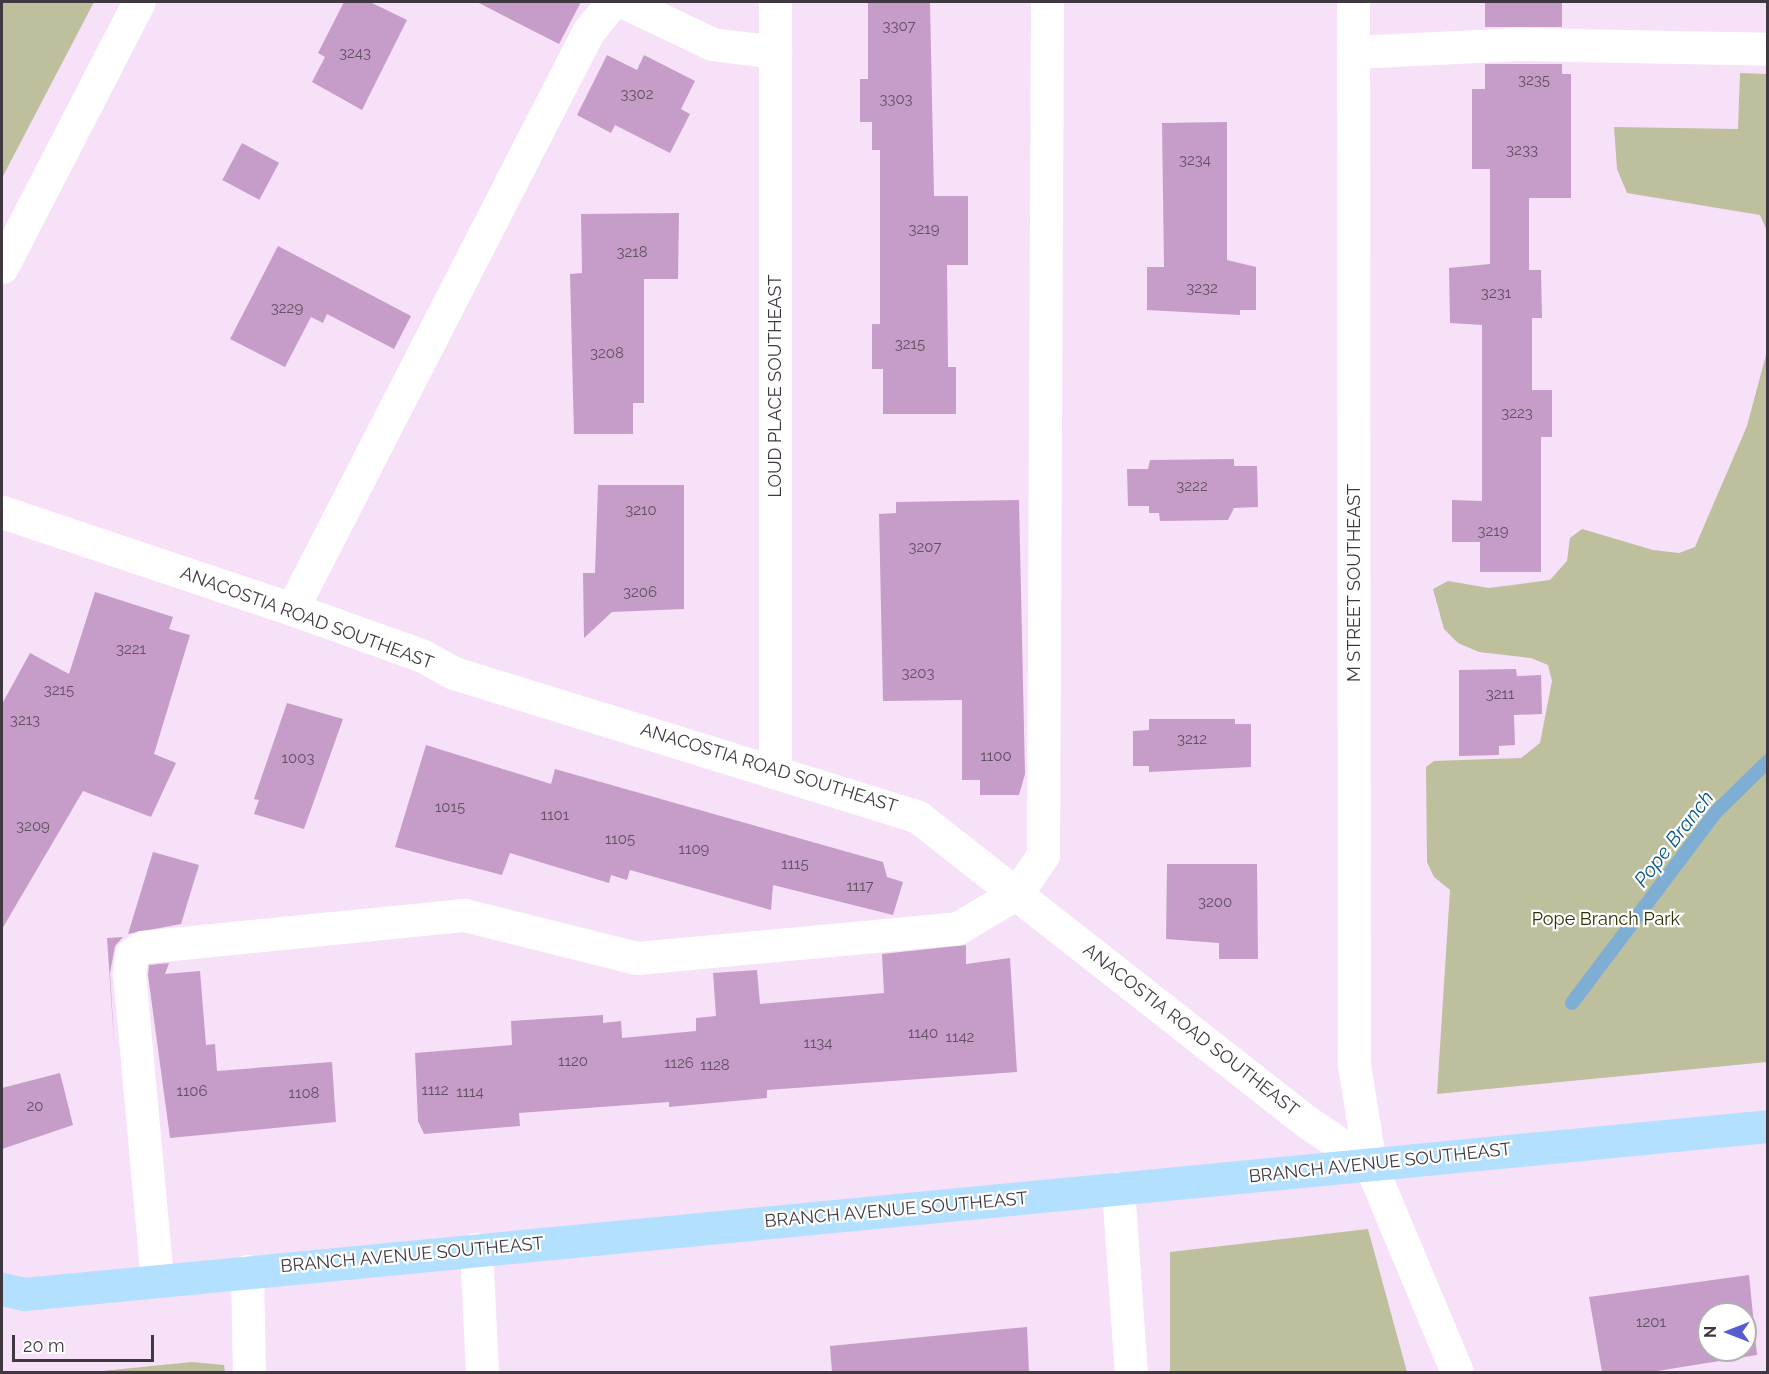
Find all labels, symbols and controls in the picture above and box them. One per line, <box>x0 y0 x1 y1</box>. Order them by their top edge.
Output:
house number: 3307 <box>882 18 916 36</box>
house number: 3243 <box>339 45 371 63</box>
house number: 3235 <box>1518 72 1550 90</box>
house number: 3302 <box>620 86 654 104</box>
house number: 3303 <box>879 91 913 109</box>
house number: 3233 <box>1506 142 1538 160</box>
house number: 3234 <box>1179 152 1211 170</box>
house number: 3219 <box>908 221 940 239</box>
house number: 3218 <box>616 244 648 262</box>
street label: LOUD PLACE SOUTHEAST <box>764 275 786 497</box>
house number: 3232 <box>1186 280 1218 298</box>
house number: 3231 <box>1481 285 1511 303</box>
house number: 3229 <box>271 300 303 318</box>
house number: 3215 <box>895 336 925 354</box>
house number: 3208 <box>590 345 624 363</box>
house number: 3223 <box>1501 405 1533 423</box>
house number: 3222 <box>1176 478 1208 496</box>
street label: M STREET SOUTHEAST <box>1343 484 1365 682</box>
house number: 3210 <box>625 502 657 520</box>
house number: 3219 <box>1477 523 1509 541</box>
house number: 3207 <box>909 539 941 557</box>
street label: ANACOSTIA ROAD SOUTHEAST <box>177 562 437 674</box>
house number: 3206 <box>623 584 657 602</box>
house number: 3221 <box>116 641 146 659</box>
house number: 3203 <box>901 665 935 683</box>
house number: 3215 <box>44 682 74 700</box>
house number: 3211 <box>1486 686 1514 704</box>
house number: 3213 <box>10 712 40 730</box>
street label: ANACOSTIA ROAD SOUTHEAST <box>638 718 900 818</box>
house number: 3212 <box>1177 731 1207 749</box>
house number: 1100 <box>980 748 1012 766</box>
house number: 1003 <box>282 750 314 768</box>
water label: Pope Branch <box>1629 786 1719 892</box>
house number: 1015 <box>435 799 465 817</box>
house number: 1101 <box>541 807 569 825</box>
house number: 3209 <box>16 818 50 836</box>
house number: 1105 <box>605 831 635 849</box>
house number: 1109 <box>679 841 709 859</box>
house number: 1115 <box>781 856 809 874</box>
house number: 1117 <box>846 878 874 896</box>
house number: 3200 <box>1198 894 1232 912</box>
park label: Pope Branch Park <box>1532 908 1680 930</box>
street label: ANACOSTIA ROAD SOUTHEAST <box>1079 939 1303 1121</box>
house number: 1140 <box>908 1025 938 1043</box>
house number: 1142 <box>946 1029 974 1047</box>
house number: 1134 <box>803 1035 833 1053</box>
house number: 1120 <box>558 1053 588 1071</box>
house number: 1126 <box>664 1055 694 1073</box>
house number: 1128 <box>700 1057 730 1075</box>
house number: 1112 <box>421 1082 449 1100</box>
house number: 1106 <box>176 1083 208 1101</box>
house number: 1114 <box>456 1084 484 1102</box>
house number: 1108 <box>289 1085 319 1103</box>
house number: 20 <box>27 1098 43 1116</box>
street label: BRANCH AVENUE SOUTHEAST <box>1247 1138 1513 1188</box>
street label: BRANCH AVENUE SOUTHEAST <box>763 1188 1029 1232</box>
street label: BRANCH AVENUE SOUTHEAST <box>279 1233 545 1277</box>
north arrow <box>1697 1302 1757 1362</box>
house number: 1201 <box>1636 1314 1666 1332</box>
scale bar <box>15 1323 158 1361</box>
text: N <box>1701 1326 1720 1338</box>
text: 20 m <box>23 1335 65 1356</box>

